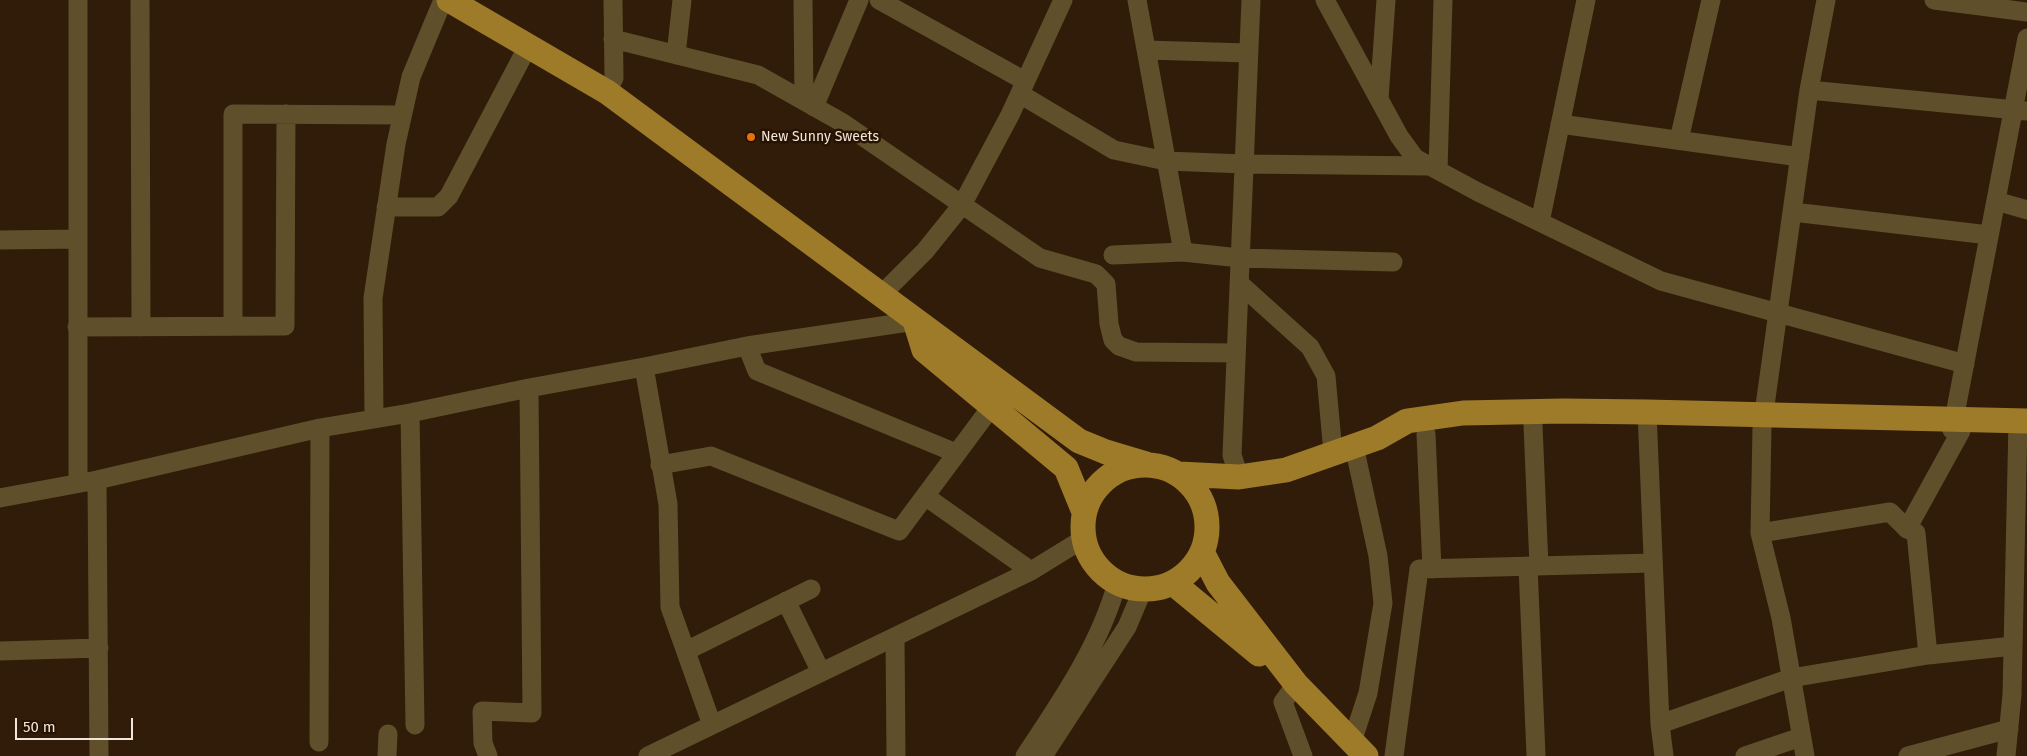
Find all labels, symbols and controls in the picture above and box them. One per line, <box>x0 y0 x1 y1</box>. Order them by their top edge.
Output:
place label: New Sunny Sweets <box>761 129 879 145</box>
marker: New Sunny Sweets <box>745 131 757 143</box>
scale bar <box>18 708 135 740</box>
text: 50 m <box>23 718 56 736</box>

